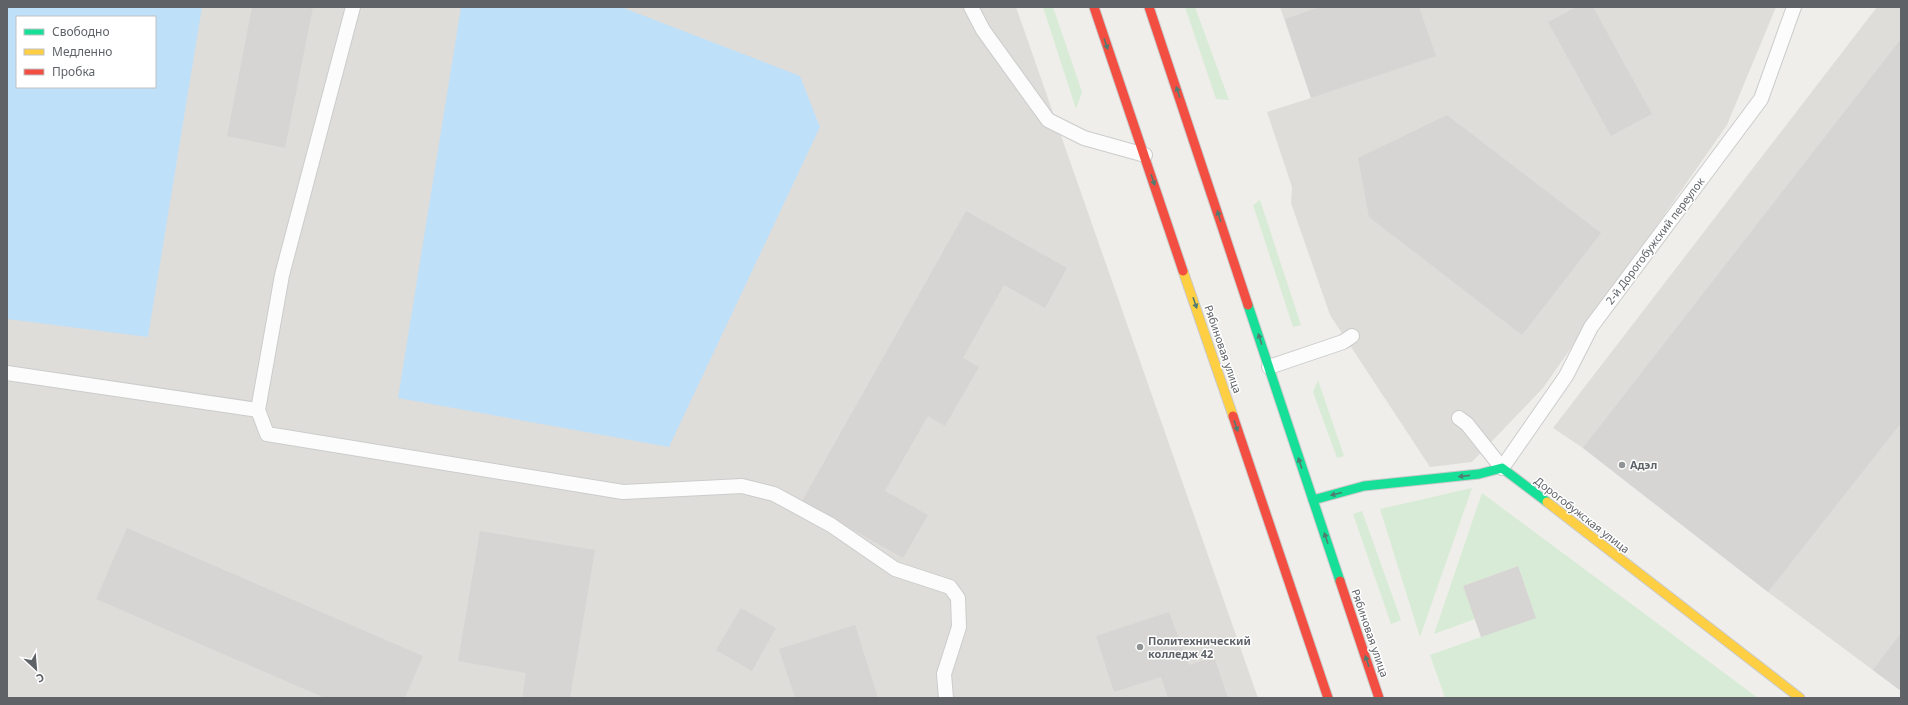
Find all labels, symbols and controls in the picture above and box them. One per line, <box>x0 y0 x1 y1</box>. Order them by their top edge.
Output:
legend <box>16 16 156 88</box>
text: Свободно <box>52 23 110 40</box>
one-way arrow <box>1104 38 1110 50</box>
text: Медленно <box>52 43 112 60</box>
text: Пробка <box>52 63 95 80</box>
one-way arrow <box>1175 86 1181 98</box>
one-way arrow <box>1150 174 1156 186</box>
street label: 2-й Дорогобужский переулок <box>1602 174 1707 307</box>
one-way arrow <box>1216 209 1222 221</box>
one-way arrow <box>1192 298 1198 310</box>
street label: Рябиновая улица <box>1201 303 1246 395</box>
one-way arrow <box>1256 333 1262 345</box>
one-way arrow <box>1234 421 1240 433</box>
one-way arrow <box>1297 456 1303 468</box>
place label: Адэл <box>1630 457 1657 472</box>
marker: Адэл <box>1617 460 1627 470</box>
one-way arrow <box>1458 473 1470 479</box>
street label: Дорогобужская улица <box>1532 473 1633 556</box>
one-way arrow <box>1329 491 1341 497</box>
one-way arrow <box>1322 531 1328 543</box>
street label: Рябиновая улица <box>1348 587 1393 679</box>
place label: Политехнический колледж 42 <box>1148 633 1251 661</box>
marker: Политехнический колледж 42 <box>1135 642 1145 652</box>
north arrow <box>16 649 56 689</box>
one-way arrow <box>1364 655 1370 667</box>
text: С <box>34 670 47 687</box>

